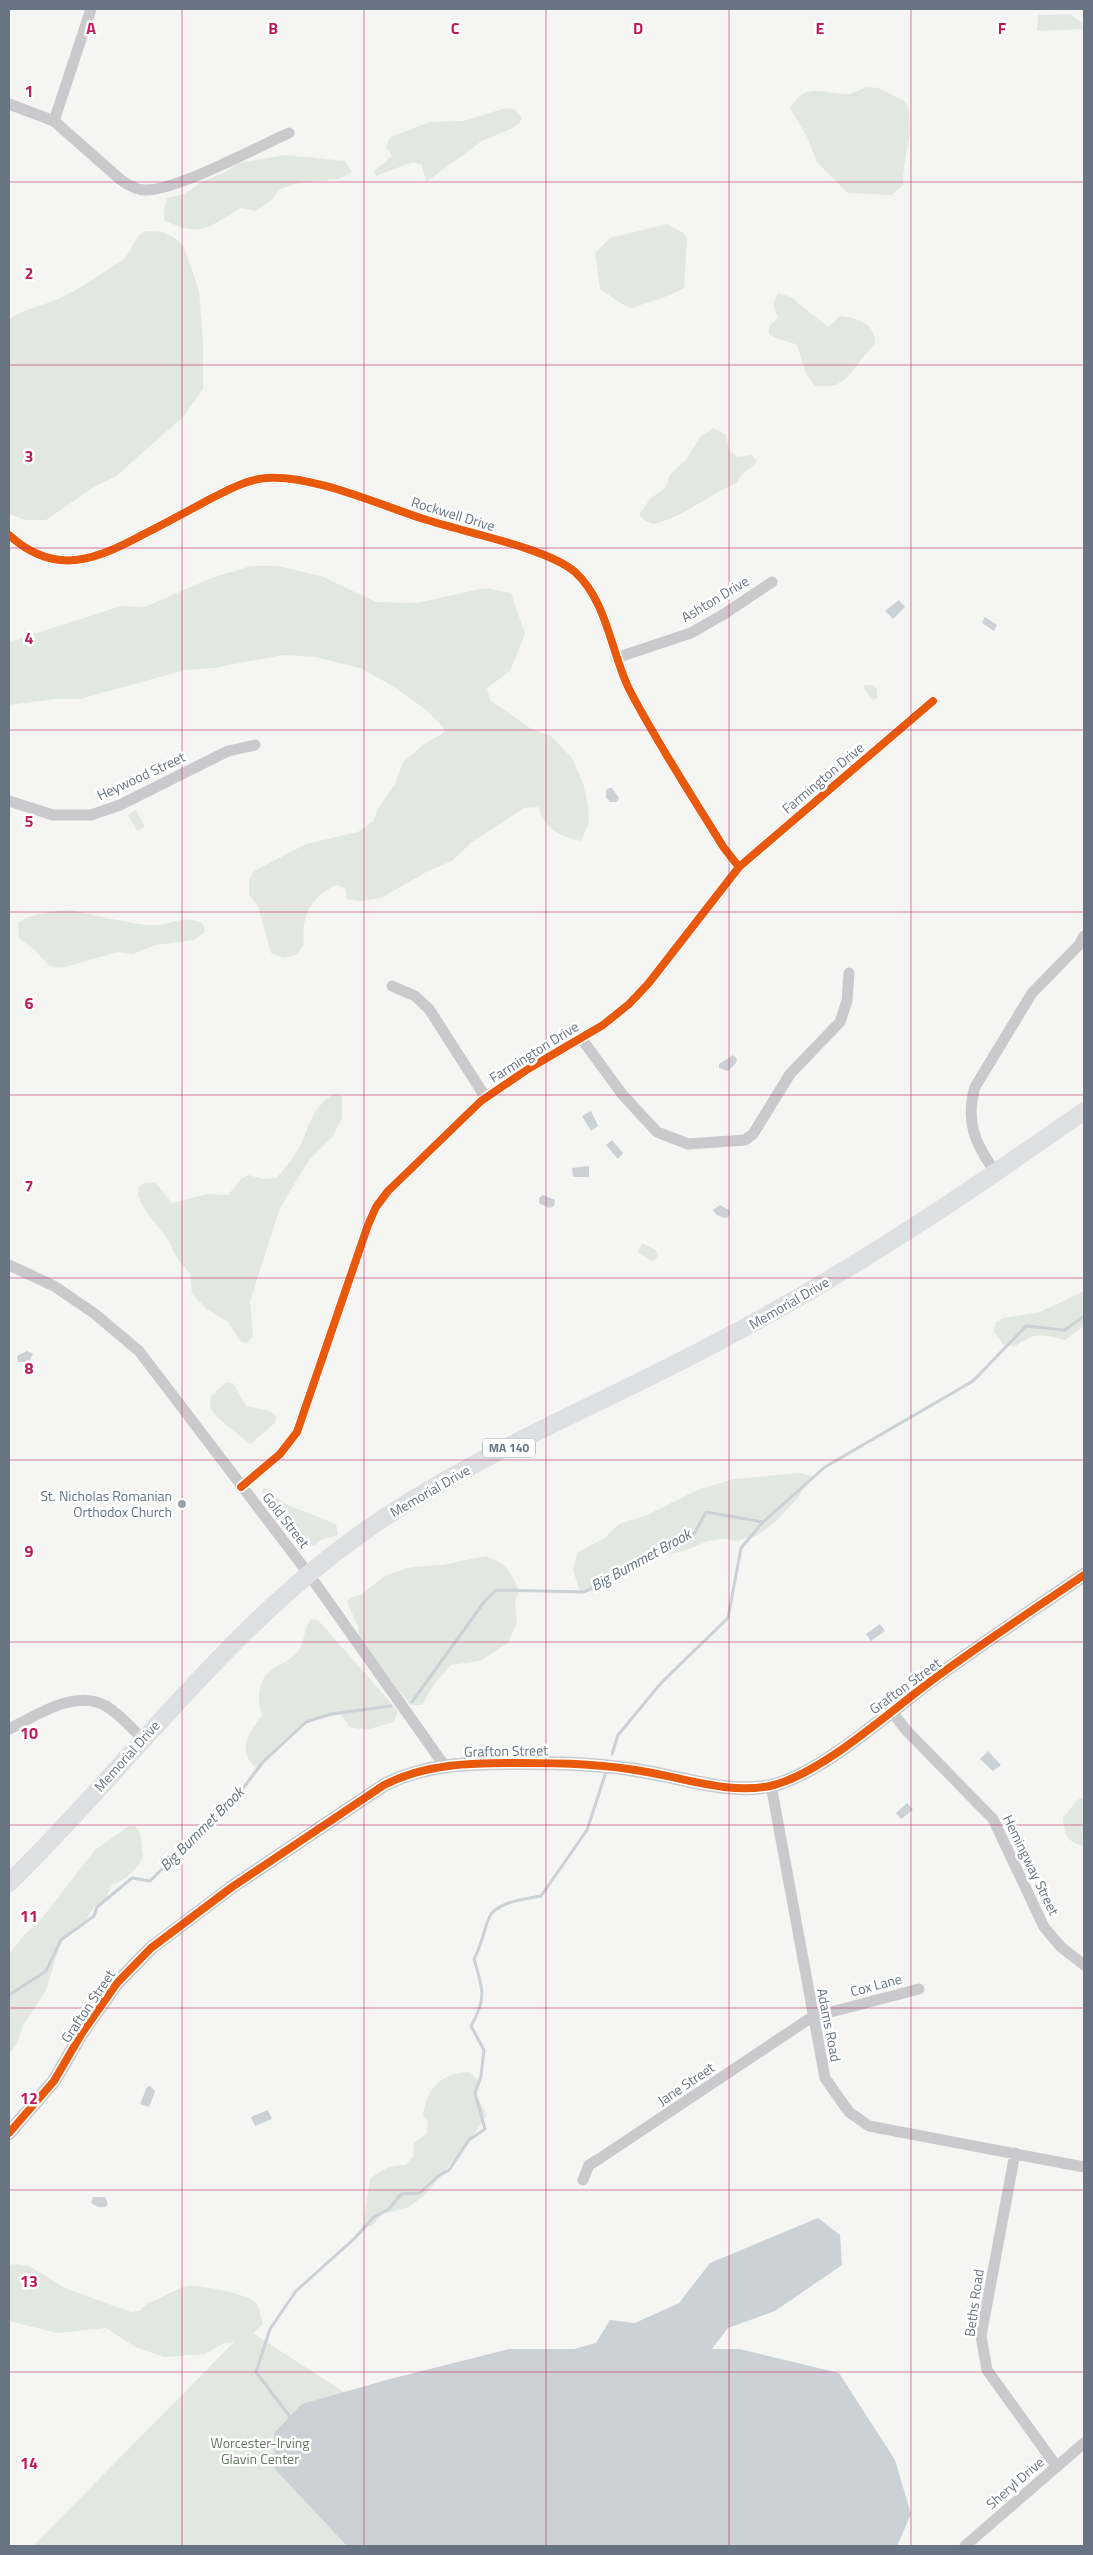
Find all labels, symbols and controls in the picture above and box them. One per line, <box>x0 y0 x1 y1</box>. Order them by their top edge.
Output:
text: A <box>86 16 96 40</box>
text: B <box>268 16 278 40</box>
text: C <box>451 16 460 40</box>
text: D <box>633 16 643 40</box>
text: E <box>816 16 825 40</box>
text: F <box>998 16 1007 40</box>
text: 1 <box>25 79 33 103</box>
text: 2 <box>25 261 33 285</box>
text: 3 <box>25 444 33 468</box>
street label: Rockwell Drive <box>409 491 498 536</box>
street label: Ashton Drive <box>677 570 753 627</box>
text: 4 <box>25 626 34 650</box>
street label: Farmington Drive <box>777 737 868 818</box>
street label: Heywood Street <box>93 746 188 805</box>
text: 5 <box>25 809 34 833</box>
text: 6 <box>25 991 34 1015</box>
street label: Farmington Drive <box>485 1016 582 1087</box>
text: 7 <box>25 1174 33 1198</box>
street label: Memorial Drive <box>745 1271 833 1334</box>
text: 8 <box>25 1356 34 1380</box>
road number: MA 140 <box>483 1439 535 1458</box>
street label: Memorial Drive <box>386 1459 474 1522</box>
place label: St. Nicholas Romanian Orthodox Church <box>40 1485 172 1522</box>
street label: Gold Street <box>258 1487 315 1552</box>
marker: St. Nicholas Romanian Orthodox Church <box>176 1498 188 1510</box>
water label: Big Bummet Brook <box>587 1521 697 1597</box>
text: 9 <box>25 1539 34 1563</box>
street label: Grafton Street <box>865 1652 945 1719</box>
street label: Memorial Drive <box>89 1715 164 1796</box>
text: 10 <box>20 1721 38 1745</box>
street label: Grafton Street <box>464 1739 548 1762</box>
water label: Big Bummet Brook <box>154 1780 251 1876</box>
street label: Hemingway Street <box>998 1811 1065 1919</box>
text: 11 <box>20 1904 38 1928</box>
street label: Grafton Street <box>55 1965 120 2046</box>
street label: Cox Lane <box>848 1968 904 2001</box>
street label: Adams Road <box>812 1986 847 2063</box>
street label: Jane Street <box>653 2057 719 2110</box>
text: 12 <box>20 2086 38 2110</box>
street label: Beths Road <box>958 2268 989 2338</box>
text: 13 <box>20 2269 38 2293</box>
park label: Worcester-Irving Glavin Center <box>211 2432 309 2469</box>
text: 14 <box>20 2451 38 2475</box>
street label: Sheryl Drive <box>981 2452 1048 2514</box>

